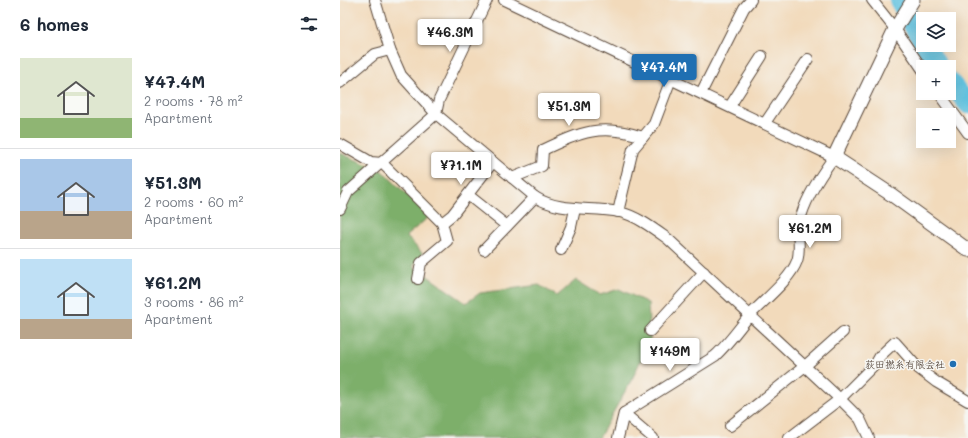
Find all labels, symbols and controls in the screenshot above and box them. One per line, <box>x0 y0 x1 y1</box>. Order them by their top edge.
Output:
map controls <box>916 12 956 148</box>
button: layers <box>916 12 956 52</box>
text: 6 homes <box>20 13 89 35</box>
icon: filters <box>298 13 320 35</box>
pin: ¥46.3M <box>417 19 483 53</box>
text: ¥46.3M <box>427 23 473 40</box>
pin: ¥47.4M <box>631 54 697 88</box>
text: ¥47.4M <box>641 58 687 75</box>
button: + <box>916 60 956 100</box>
text: ¥47.4M <box>144 70 205 92</box>
icon: home <box>52 74 100 122</box>
text: 2 rooms · 78 m² <box>144 92 243 109</box>
pin: ¥51.3M <box>536 93 602 127</box>
text: ¥51.3M <box>547 97 591 114</box>
button: − <box>916 108 956 148</box>
text: Apartment <box>144 109 213 126</box>
pin: ¥71.1M <box>428 152 494 186</box>
text: ¥71.1M <box>440 156 482 173</box>
text: ¥51.3M <box>144 171 202 193</box>
icon: home <box>52 175 100 223</box>
text: 2 rooms · 60 m² <box>144 193 243 210</box>
text: Apartment <box>144 210 213 227</box>
pin: ¥61.2M <box>777 215 843 249</box>
text: ¥61.2M <box>788 219 832 236</box>
text: ¥61.2M <box>144 271 201 293</box>
icon: home <box>52 275 100 323</box>
text: 3 rooms · 86 m² <box>144 293 244 310</box>
text: Apartment <box>144 310 213 327</box>
pin: ¥149M <box>642 338 698 372</box>
text: ¥149M <box>650 342 690 359</box>
place label: 荻田撚糸有限会社 <box>865 357 945 371</box>
marker: 荻田撚糸有限会社 <box>948 359 958 369</box>

